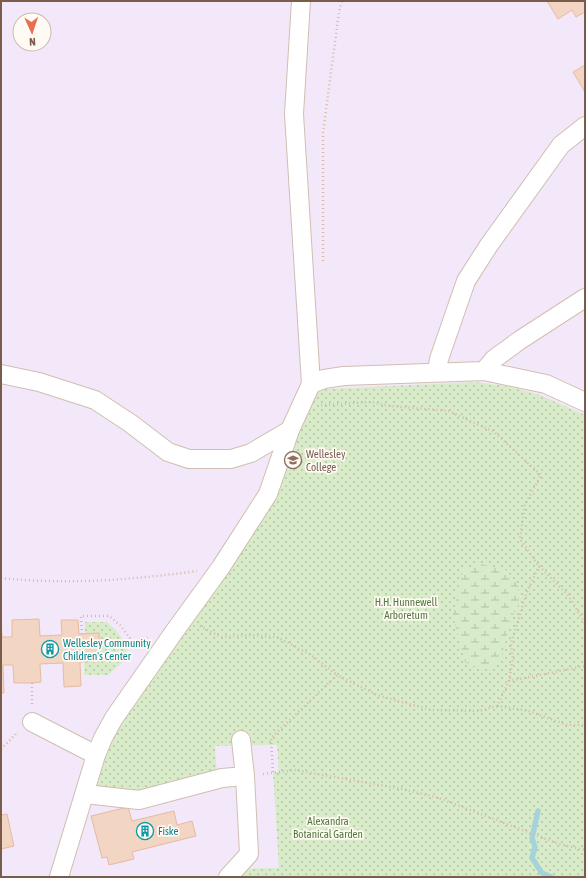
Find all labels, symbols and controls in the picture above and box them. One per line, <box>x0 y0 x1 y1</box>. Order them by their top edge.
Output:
north arrow <box>12 12 52 52</box>
text: N <box>29 36 36 48</box>
place label: Wellesley College <box>306 448 346 473</box>
school or university icon: Wellesley College <box>283 450 303 470</box>
park label: H.H. Hunnewell Arboretum <box>375 596 437 621</box>
place label: Wellesley Community Children's Center <box>63 637 151 662</box>
building icon: Wellesley Community Children's Center <box>40 639 60 659</box>
park label: Alexandra Botanical Garden <box>293 815 363 840</box>
building icon: Fiske <box>135 821 155 841</box>
place label: Fiske <box>158 825 178 837</box>

